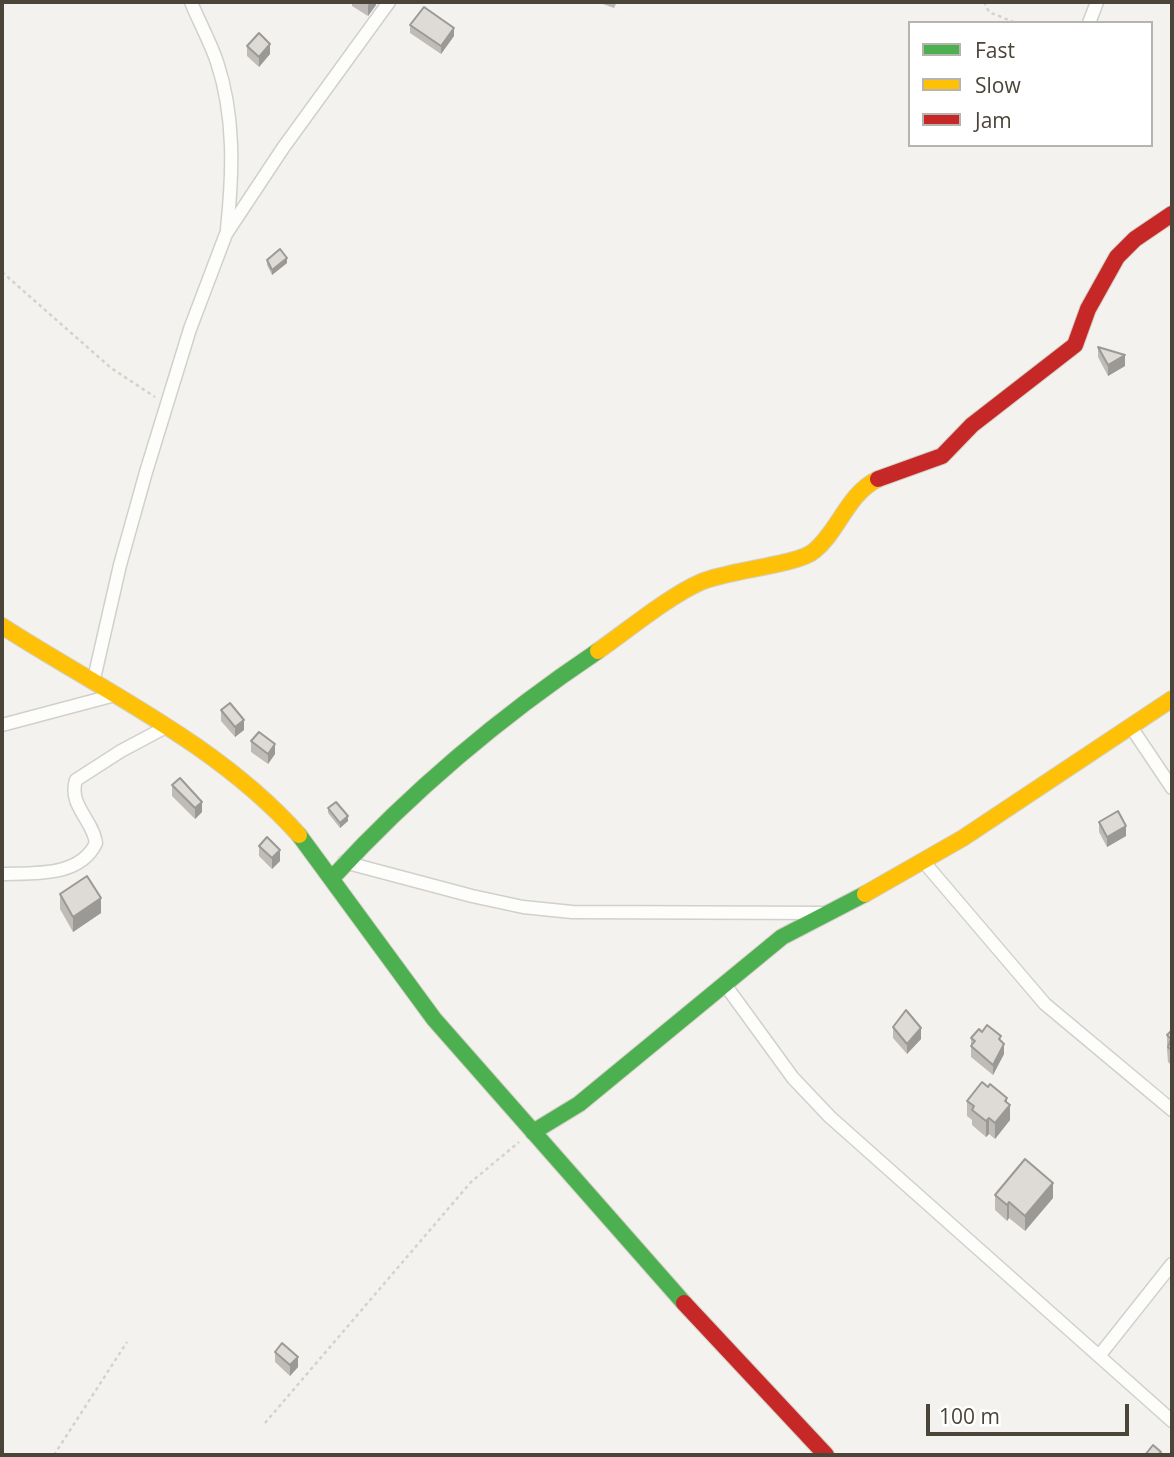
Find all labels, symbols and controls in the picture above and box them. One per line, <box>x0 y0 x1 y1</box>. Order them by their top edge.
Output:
legend <box>908 21 1153 147</box>
text: Fast <box>975 36 1015 64</box>
text: Slow <box>975 71 1021 99</box>
text: Jam <box>975 106 1012 134</box>
scale bar <box>929 1390 1132 1434</box>
text: 100 m <box>939 1402 1000 1430</box>

